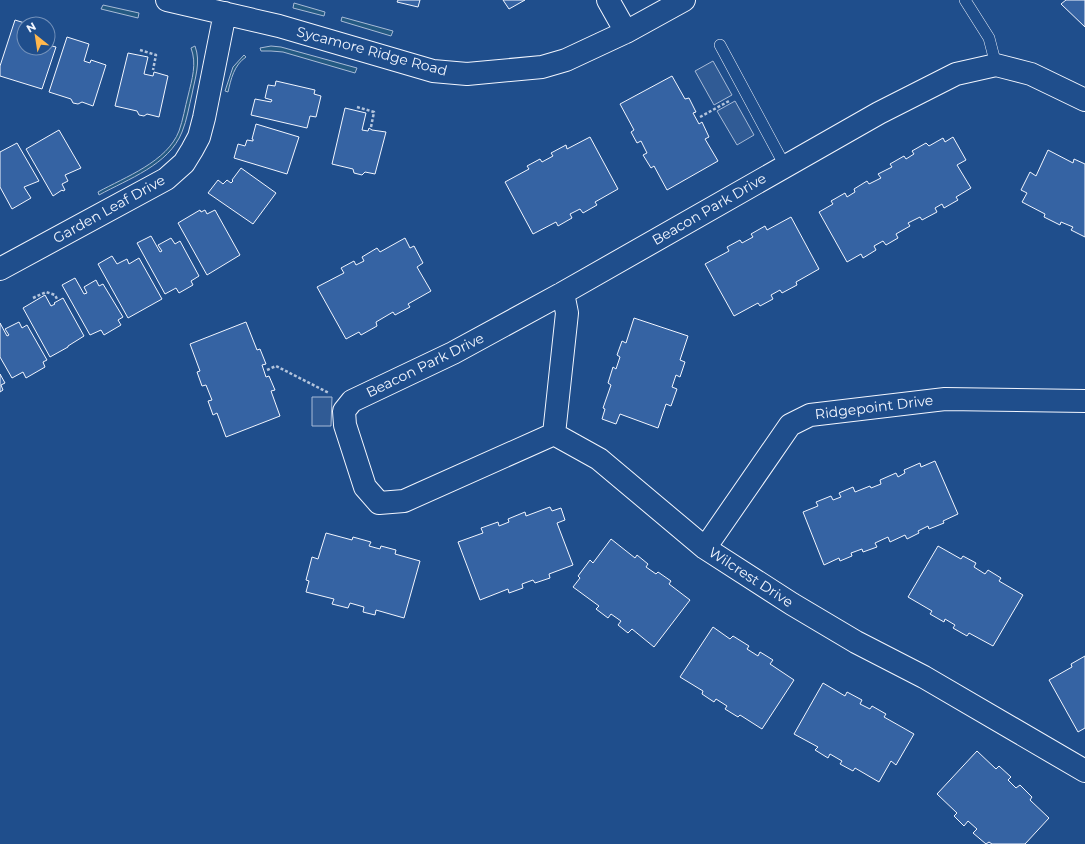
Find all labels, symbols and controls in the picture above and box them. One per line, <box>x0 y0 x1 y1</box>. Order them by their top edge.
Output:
north arrow <box>16 16 56 56</box>
text: N <box>24 19 38 36</box>
street label: Sycamore Ridge Road <box>295 22 449 80</box>
street label: Beacon Park Drive <box>649 169 769 249</box>
street label: Garden Leaf Drive <box>50 171 168 247</box>
street label: Beacon Park Drive <box>363 329 487 401</box>
street label: Ridgepoint Drive <box>814 391 934 423</box>
street label: Wilcrest Drive <box>705 543 797 611</box>

